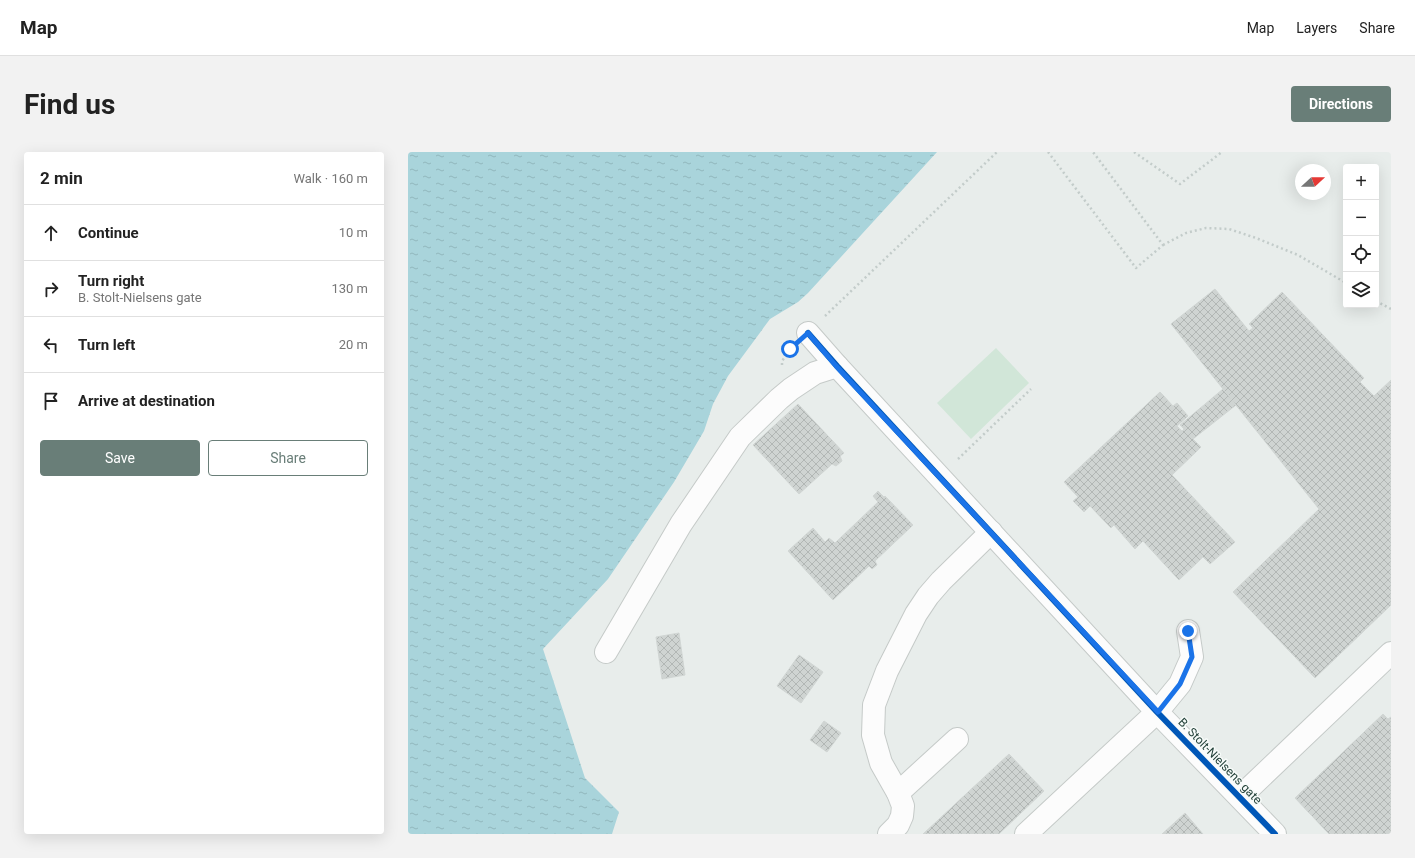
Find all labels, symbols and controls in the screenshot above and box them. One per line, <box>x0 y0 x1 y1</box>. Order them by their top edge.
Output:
text: Map <box>20 16 58 39</box>
text: Map <box>1247 20 1274 36</box>
text: Layers <box>1296 20 1337 36</box>
text: Share <box>1359 20 1395 36</box>
button: Directions <box>1291 86 1391 122</box>
text: Find us <box>24 88 115 121</box>
north arrow <box>1295 164 1331 200</box>
map controls <box>1343 164 1379 308</box>
button: + <box>1343 164 1379 200</box>
text: 2 min <box>40 168 83 188</box>
text: Walk · 160 m <box>293 171 368 186</box>
button: − <box>1343 200 1379 236</box>
icon: ahead <box>40 222 62 244</box>
text: Continue <box>78 224 139 242</box>
text: 10 m <box>339 225 368 240</box>
button: locate <box>1343 236 1379 272</box>
text: Turn right <box>78 272 144 290</box>
button: layers <box>1343 272 1379 308</box>
icon: right <box>40 278 62 300</box>
text: 130 m <box>331 281 368 296</box>
text: B. Stolt-Nielsens gate <box>78 290 202 305</box>
icon: left <box>40 334 62 356</box>
text: Turn left <box>78 336 135 354</box>
text: 20 m <box>339 337 368 352</box>
route start <box>781 340 799 358</box>
icon: arrive <box>40 390 62 412</box>
text: Arrive at destination <box>78 392 215 410</box>
button: Save <box>40 440 200 476</box>
button: Share <box>208 440 368 476</box>
route end <box>1179 622 1197 640</box>
street label: B. Stolt-Nielsens gate <box>1175 715 1265 807</box>

